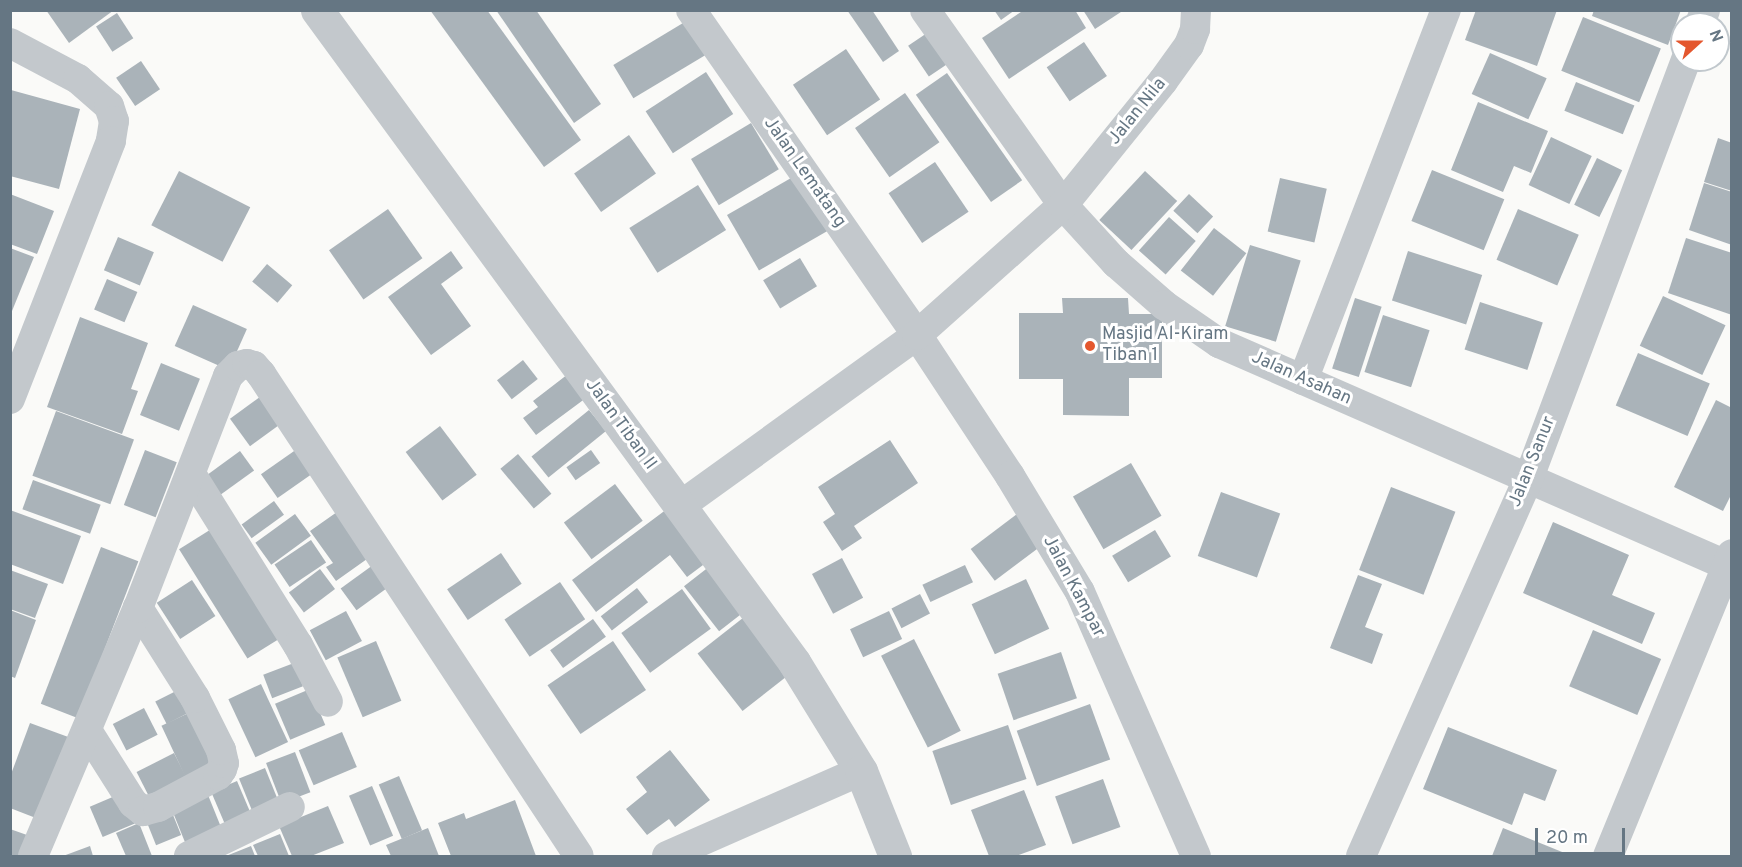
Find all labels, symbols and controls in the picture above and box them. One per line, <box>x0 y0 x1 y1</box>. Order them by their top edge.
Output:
north arrow <box>1670 12 1730 72</box>
text: N <box>1704 27 1726 45</box>
street label: Jalan Nila <box>1105 74 1171 150</box>
street label: Jalan Lematang <box>758 114 850 232</box>
place label: Masjid Al-Kiram Tiban 1 <box>1102 325 1229 368</box>
marker: Masjid Al-Kiram Tiban 1 <box>1083 339 1097 353</box>
street label: Jalan Asahan <box>1247 347 1355 411</box>
street label: Jalan Tiban II <box>580 375 660 475</box>
street label: Jalan Sanur <box>1505 413 1561 511</box>
street label: Jalan Kampar <box>1037 532 1109 642</box>
scale bar <box>1538 816 1628 854</box>
text: 20 m <box>1546 827 1588 850</box>

